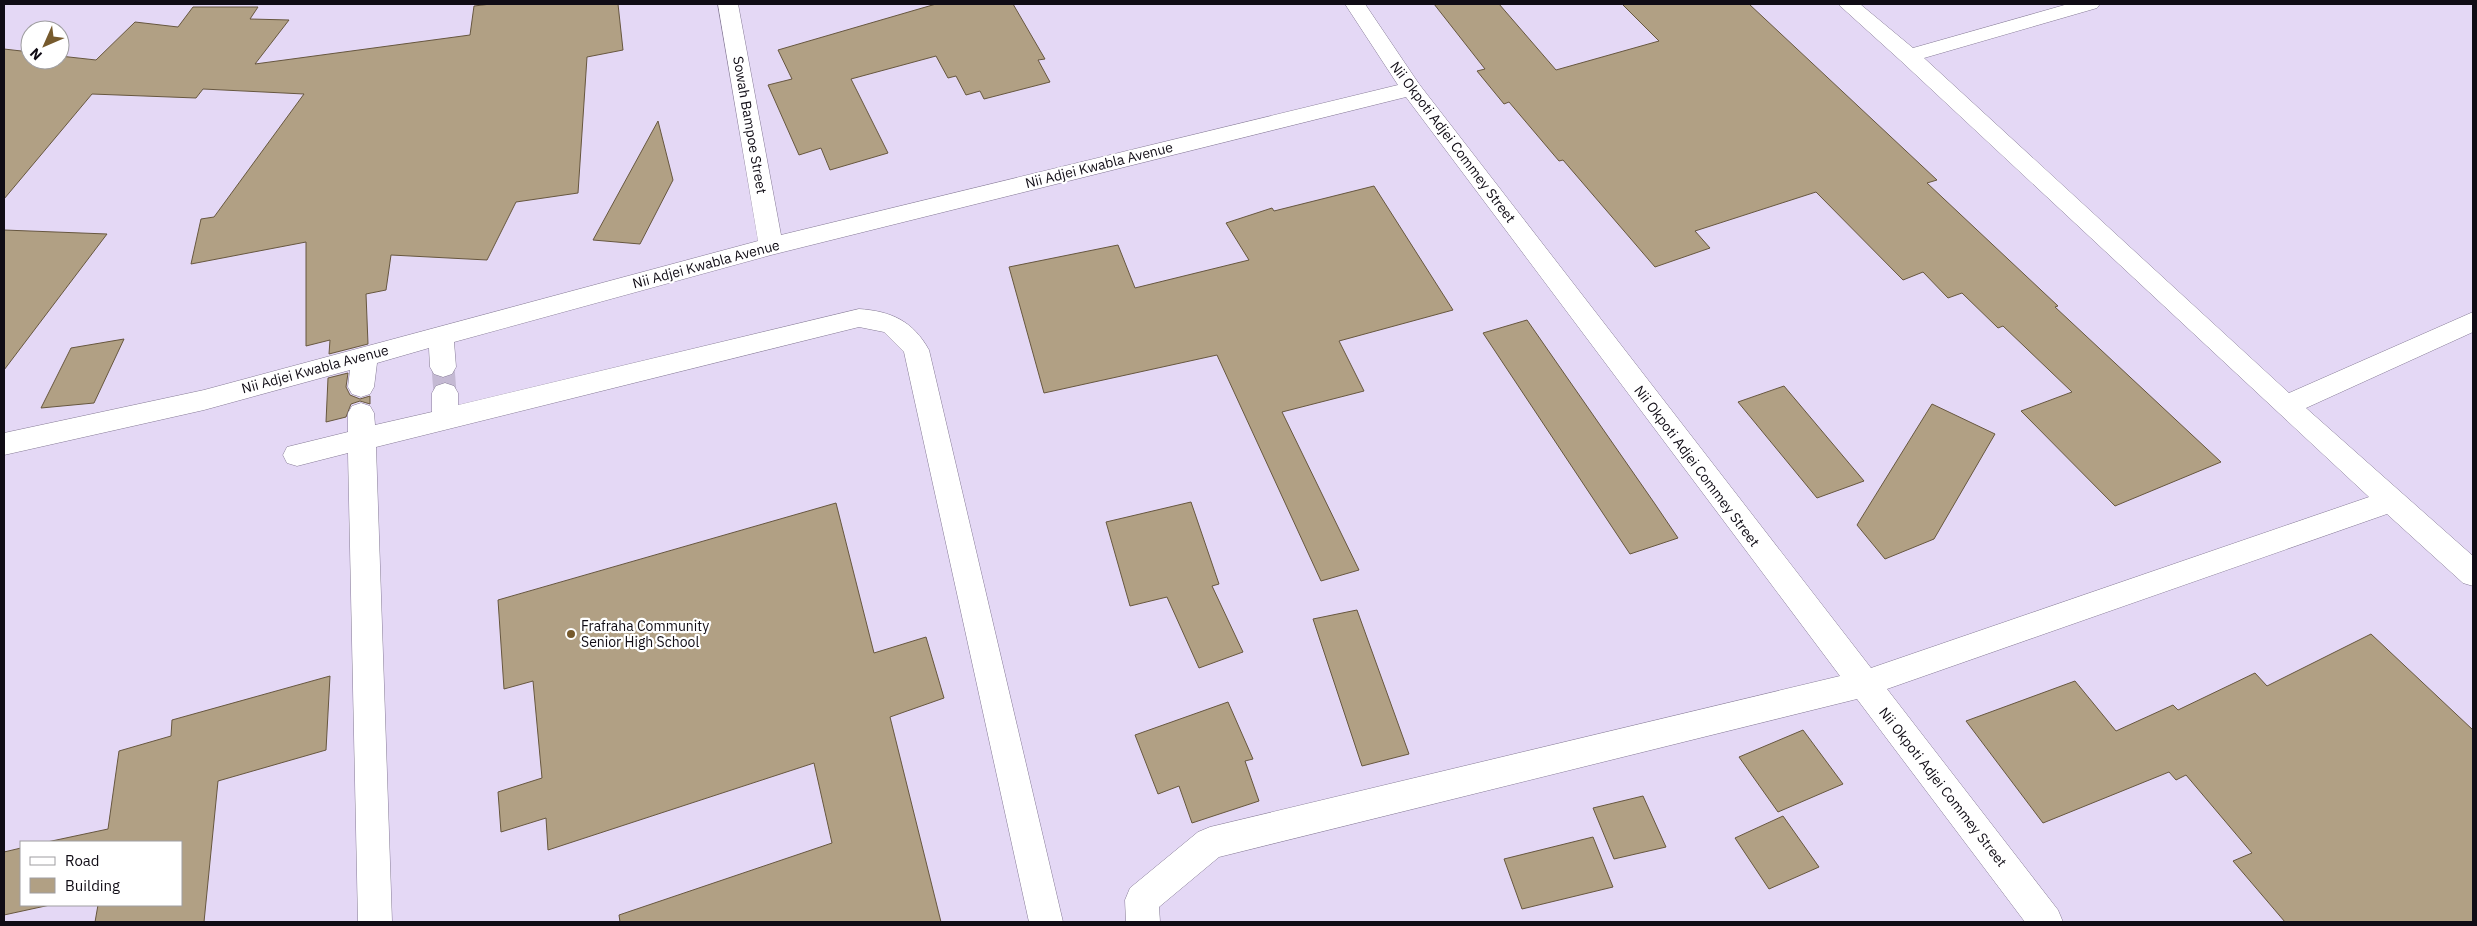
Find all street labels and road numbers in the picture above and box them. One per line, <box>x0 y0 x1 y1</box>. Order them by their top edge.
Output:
street label: Sowah Bampoe Street <box>729 55 771 195</box>
street label: Nii Okpoti Adjei Commey Street <box>1386 58 1520 226</box>
street label: Nii Adjei Kwabla Avenue <box>1023 138 1175 192</box>
street label: Nii Adjei Kwabla Avenue <box>630 236 782 292</box>
street label: Nii Adjei Kwabla Avenue <box>239 341 391 397</box>
street label: Nii Okpoti Adjei Commey Street <box>1630 382 1764 550</box>
street label: Nii Okpoti Adjei Commey Street <box>1875 704 2011 870</box>

